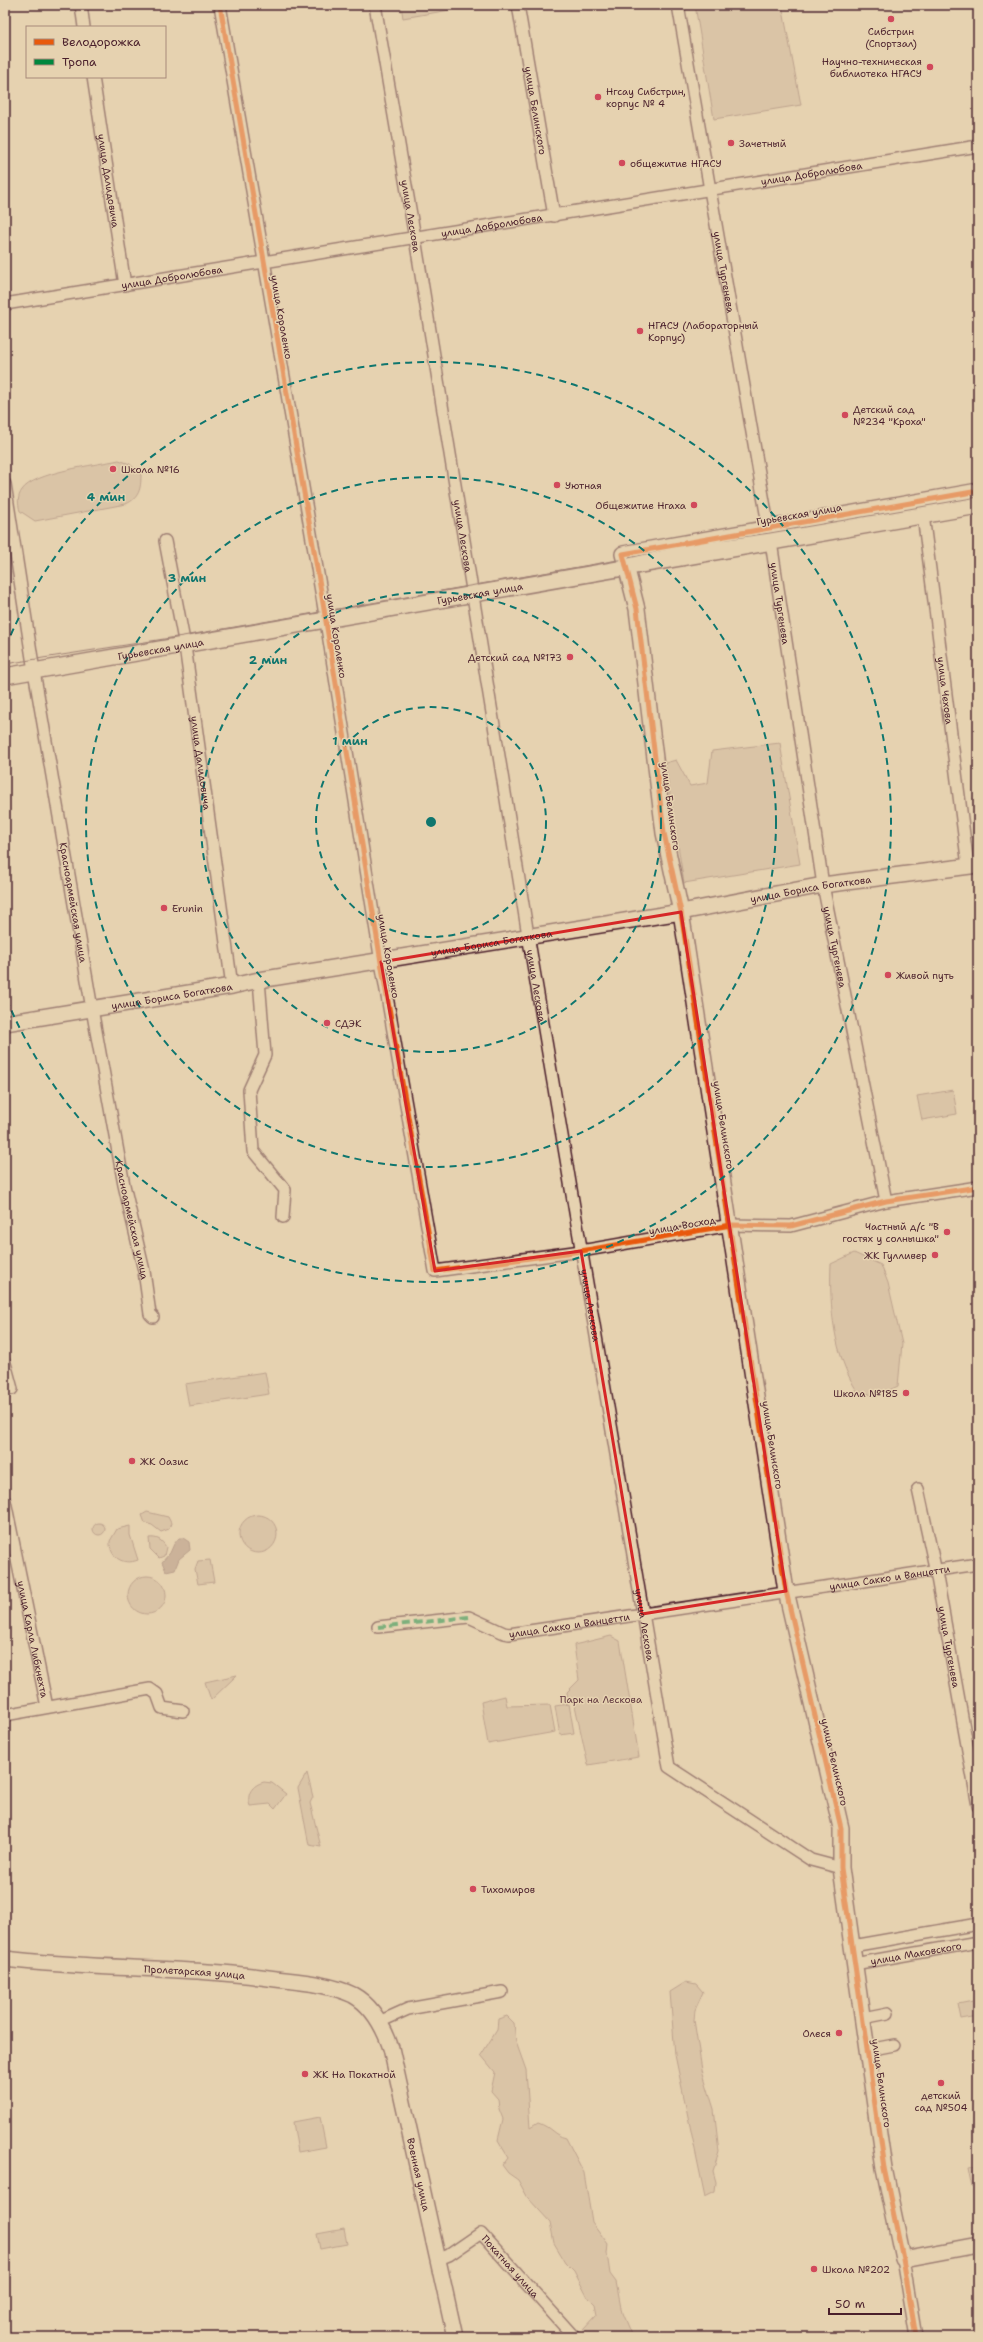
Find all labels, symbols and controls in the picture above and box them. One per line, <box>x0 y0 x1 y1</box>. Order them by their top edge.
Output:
marker: Сибстрин (Спортзал) <box>886 14 896 24</box>
place label: Сибстрин (Спортзал) <box>865 25 917 50</box>
legend <box>26 26 166 78</box>
text: Велодорожка <box>62 34 141 50</box>
text: Тропа <box>62 54 97 70</box>
place label: Научно-техническая библиотека НГАСУ <box>822 55 922 80</box>
marker: Научно-техническая библиотека НГАСУ <box>925 62 935 72</box>
street label: улица Белинского <box>522 65 549 156</box>
place label: Нгсау Сибстрин, корпус № 4 <box>606 85 686 110</box>
marker: Нгсау Сибстрин, корпус № 4 <box>593 92 603 102</box>
street label: улица Далидовича <box>95 133 122 230</box>
place label: Зачетный <box>739 137 787 150</box>
marker: Зачетный <box>726 138 736 148</box>
place label: общежитие НГАСУ <box>630 157 722 170</box>
marker: общежитие НГАСУ <box>617 158 627 168</box>
street label: улица Добролюбова <box>760 159 864 188</box>
street label: улица Лескова <box>398 179 423 254</box>
street label: улица Добролюбова <box>440 211 544 240</box>
street label: улица Тургенева <box>710 230 737 315</box>
street label: улица Добролюбова <box>120 263 224 292</box>
street label: улица Короленко <box>268 274 295 360</box>
place label: НГАСУ (Лабораторный Корпус) <box>648 319 759 344</box>
marker: НГАСУ (Лабораторный Корпус) <box>635 326 645 336</box>
place label: Детский сад №234 "Кроха" <box>853 403 926 428</box>
marker: Детский сад №234 "Кроха" <box>840 410 850 420</box>
place label: Школа №16 <box>121 463 180 476</box>
marker: Школа №16 <box>108 464 118 474</box>
place label: Уютная <box>565 479 602 492</box>
marker: Уютная <box>552 480 562 490</box>
text: 4 мин <box>87 489 125 505</box>
street label: улица Лескова <box>450 499 475 574</box>
place label: Общежитие Нгаха <box>595 499 687 512</box>
marker: Общежитие Нгаха <box>689 500 699 510</box>
street label: Гурьевская улица <box>755 500 844 528</box>
street label: улица Тургенева <box>767 561 793 646</box>
text: 3 мин <box>168 570 206 586</box>
street label: Гурьевская улица <box>436 580 525 607</box>
street label: улица Короленко <box>323 593 350 679</box>
street label: Гурьевская улица <box>117 635 205 663</box>
place label: Детский сад №173 <box>468 651 562 664</box>
text: 2 мин <box>249 652 287 668</box>
marker: Детский сад №173 <box>565 652 575 662</box>
street label: улица Чехова <box>934 656 956 726</box>
street label: улица Далидовича <box>188 715 214 812</box>
text: 1 мин <box>332 733 368 749</box>
street label: улица Белинского <box>658 761 683 851</box>
centre of rings <box>424 815 438 829</box>
street label: Красноармейская улица <box>57 841 90 964</box>
street label: улица Бориса Богаткова <box>749 873 873 906</box>
place label: Erunin <box>172 902 203 915</box>
marker: Erunin <box>159 903 169 913</box>
street label: улица Тургенева <box>820 905 849 990</box>
street label: улица Короленко <box>375 913 402 999</box>
street label: улица Бориса Богаткова <box>430 927 554 959</box>
street label: улица Лескова <box>524 949 549 1024</box>
place label: Живой путь <box>896 969 954 982</box>
marker: Живой путь <box>883 970 893 980</box>
street label: улица Бориса Богаткова <box>110 980 234 1013</box>
place label: СДЭК <box>335 1017 362 1030</box>
marker: СДЭК <box>322 1018 332 1028</box>
street label: улица Белинского <box>710 1080 737 1170</box>
street label: Красноармейская улица <box>113 1159 151 1281</box>
street label: улица Восход <box>648 1213 717 1238</box>
place label: Частный д/c "В гостях у солнышка" <box>843 1220 939 1245</box>
marker: Частный д/c "В гостях у солнышка" <box>942 1227 952 1237</box>
place label: ЖК Гулливер <box>864 1249 927 1262</box>
marker: ЖК Гулливер <box>930 1250 940 1260</box>
street label: улица Лескова <box>578 1268 603 1343</box>
place label: Школа №185 <box>833 1387 898 1400</box>
marker: Школа №185 <box>901 1388 911 1398</box>
street label: улица Белинского <box>759 1400 786 1490</box>
place label: ЖК Оазис <box>140 1455 189 1468</box>
marker: ЖК Оазис <box>127 1456 137 1466</box>
street label: улица Сакко и Ванцетти <box>828 1562 951 1593</box>
street label: улица Карла Либкнехта <box>14 1580 51 1700</box>
street label: улица Лескова <box>632 1587 657 1663</box>
street label: улица Тургенева <box>935 1605 963 1690</box>
street label: улица Сакко и Ванцетти <box>508 1610 631 1641</box>
park label: Парк на Лескова <box>560 1693 643 1706</box>
street label: улица Белинского <box>818 1717 851 1807</box>
place label: Тихомиров <box>481 1883 535 1896</box>
marker: Тихомиров <box>468 1884 478 1894</box>
street label: улица Маковского <box>870 1939 963 1968</box>
street label: Пролетарская улица <box>144 1962 246 1982</box>
place label: Олеся <box>803 2027 831 2040</box>
marker: Олеся <box>834 2028 844 2038</box>
street label: улица Белинского <box>869 2038 894 2128</box>
place label: ЖК На Покатной <box>313 2068 396 2081</box>
marker: ЖК На Покатной <box>300 2069 310 2079</box>
marker: детский сад №504 <box>936 2078 946 2088</box>
place label: детский сад №504 <box>915 2089 967 2114</box>
street label: Военная улица <box>404 2137 433 2213</box>
street label: Покатная улица <box>479 2232 542 2301</box>
place label: Школа №202 <box>822 2263 890 2276</box>
marker: Школа №202 <box>809 2264 819 2274</box>
scale bar <box>829 2290 901 2316</box>
text: 50 m <box>835 2296 865 2312</box>

